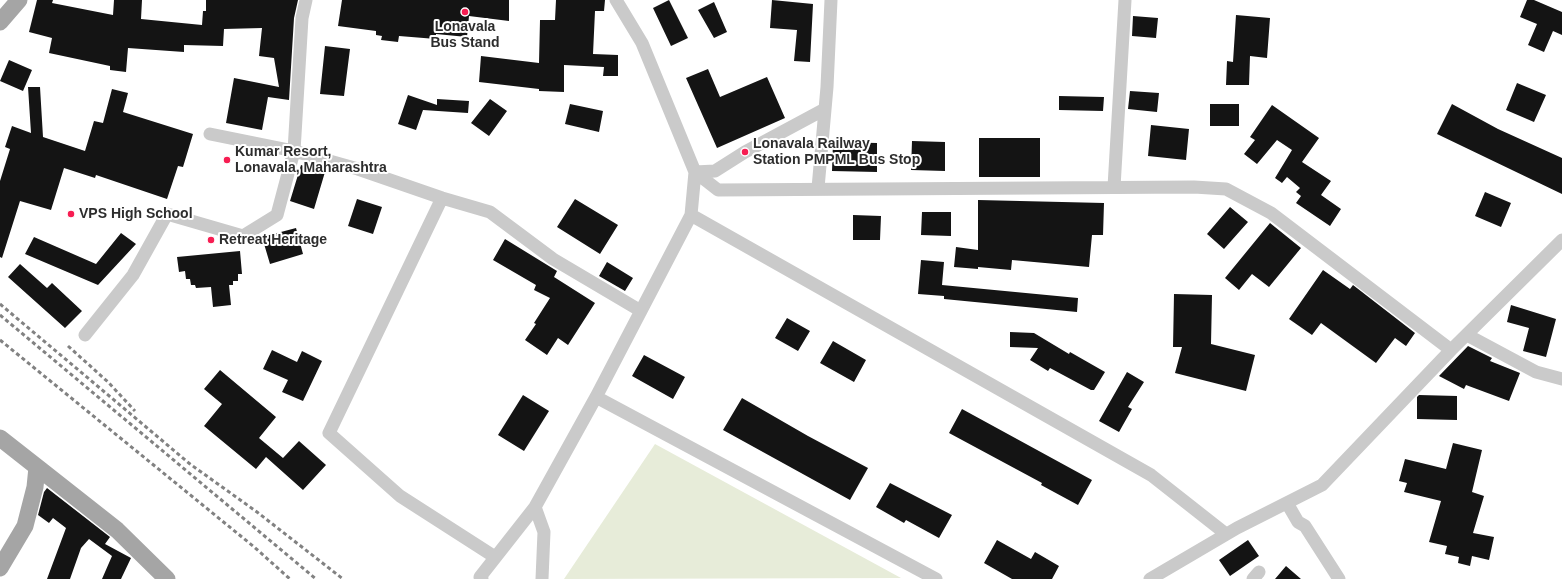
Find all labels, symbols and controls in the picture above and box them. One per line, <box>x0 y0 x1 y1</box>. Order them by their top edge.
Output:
marker: Lonavala Bus Stand <box>460 7 470 17</box>
place label: Lonavala Bus Stand <box>430 19 500 52</box>
place label: Lonavala Railway Station PMPML Bus Stop <box>753 136 920 168</box>
place label: Kumar Resort, Lonavala, Maharashtra <box>235 144 387 176</box>
marker: Lonavala Railway Station PMPML Bus Stop <box>740 147 750 157</box>
marker: Kumar Resort, Lonavala, Maharashtra <box>222 155 232 165</box>
place label: VPS High School <box>79 206 193 222</box>
marker: VPS High School <box>66 209 76 219</box>
place label: Retreat Heritage <box>219 232 327 248</box>
marker: Retreat Heritage <box>206 235 216 245</box>

